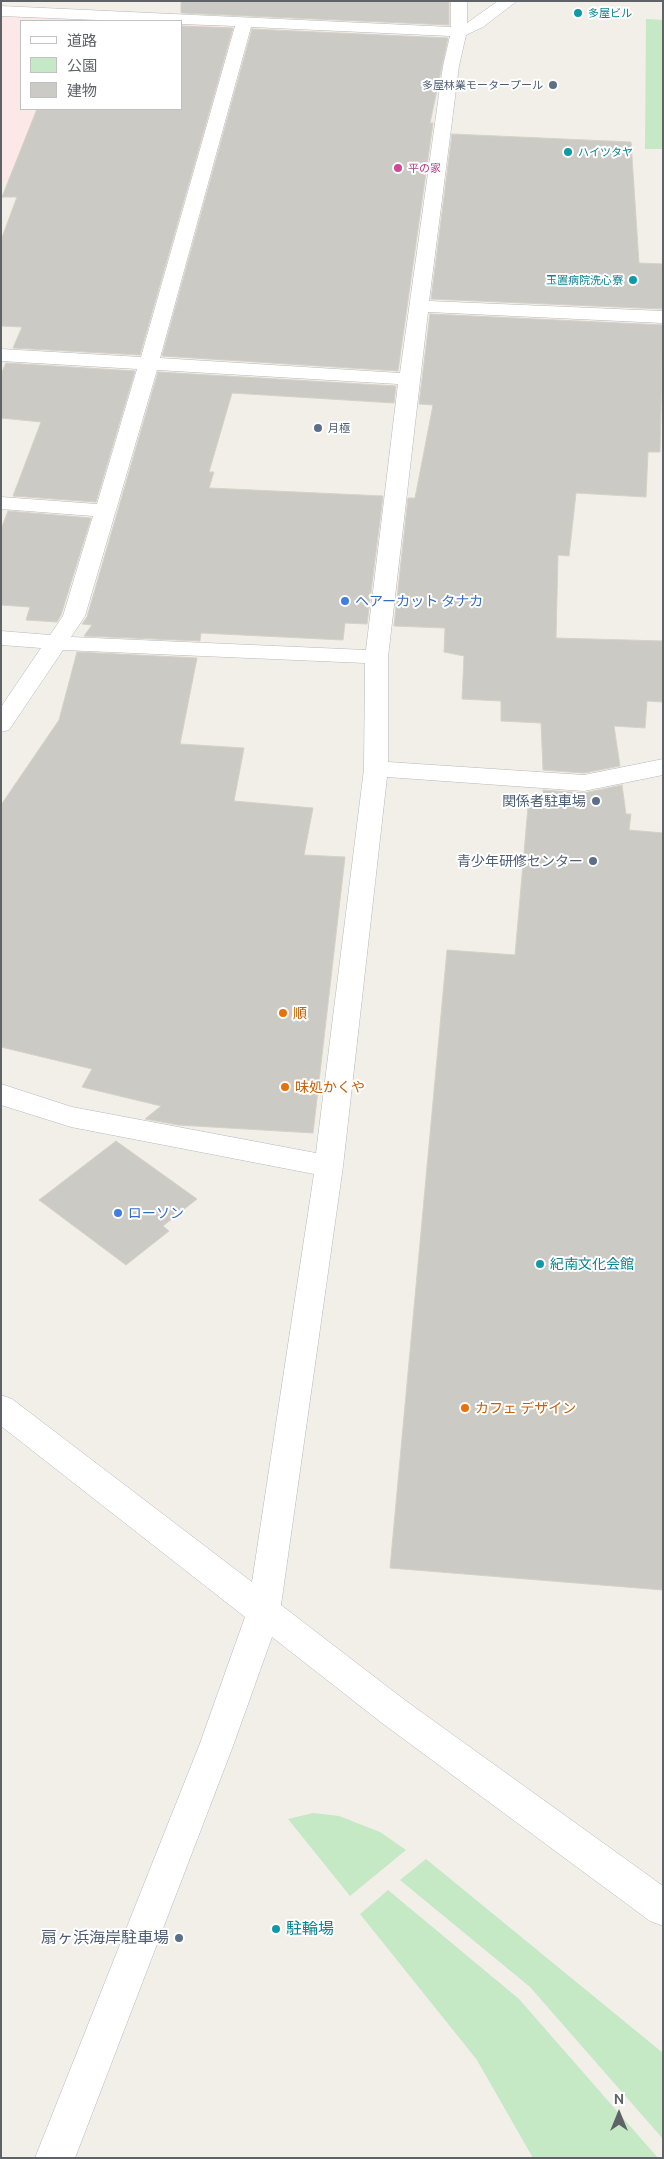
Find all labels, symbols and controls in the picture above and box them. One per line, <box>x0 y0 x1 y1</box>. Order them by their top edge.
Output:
place label: 多屋ビル <box>588 6 632 20</box>
marker: 多屋ビル <box>572 7 584 19</box>
legend <box>20 20 182 110</box>
text: 道路 <box>67 32 97 49</box>
text: 公園 <box>67 57 97 74</box>
place label: 多屋林業モータープール <box>422 78 543 92</box>
marker: 多屋林業モータープール <box>547 79 559 91</box>
text: 建物 <box>67 82 97 99</box>
place label: ハイツタヤ <box>578 145 633 159</box>
marker: ハイツタヤ <box>562 146 574 158</box>
place label: 平の家 <box>408 161 441 175</box>
marker: 平の家 <box>392 162 404 174</box>
place label: 玉置病院洗心寮 <box>546 273 623 287</box>
marker: 玉置病院洗心寮 <box>627 274 639 286</box>
place label: 月極 <box>328 421 350 435</box>
marker: 月極 <box>312 422 324 434</box>
place label: ヘアーカット タナカ <box>355 593 483 609</box>
marker: ヘアーカット タナカ <box>339 595 351 607</box>
place label: 関係者駐車場 <box>502 793 586 809</box>
marker: 関係者駐車場 <box>590 795 602 807</box>
place label: 青少年研修センター <box>457 853 583 869</box>
marker: 青少年研修センター <box>587 855 599 867</box>
place label: 順 <box>293 1005 307 1021</box>
marker: 順 <box>277 1007 289 1019</box>
place label: 味処かくや <box>295 1079 365 1095</box>
marker: 味処かくや <box>279 1081 291 1093</box>
place label: ローソン <box>128 1205 184 1221</box>
marker: ローソン <box>112 1207 124 1219</box>
place label: 紀南文化会館 <box>550 1256 634 1272</box>
marker: 紀南文化会館 <box>534 1258 546 1270</box>
place label: カフェ デザイン <box>475 1400 576 1416</box>
marker: カフェ デザイン <box>459 1402 471 1414</box>
place label: 駐輪場 <box>286 1919 334 1939</box>
marker: 駐輪場 <box>270 1923 282 1935</box>
place label: 扇ヶ浜海岸駐車場 <box>41 1928 169 1948</box>
marker: 扇ヶ浜海岸駐車場 <box>173 1932 185 1944</box>
north arrow <box>594 2089 644 2139</box>
text: N <box>614 2091 624 2107</box>

